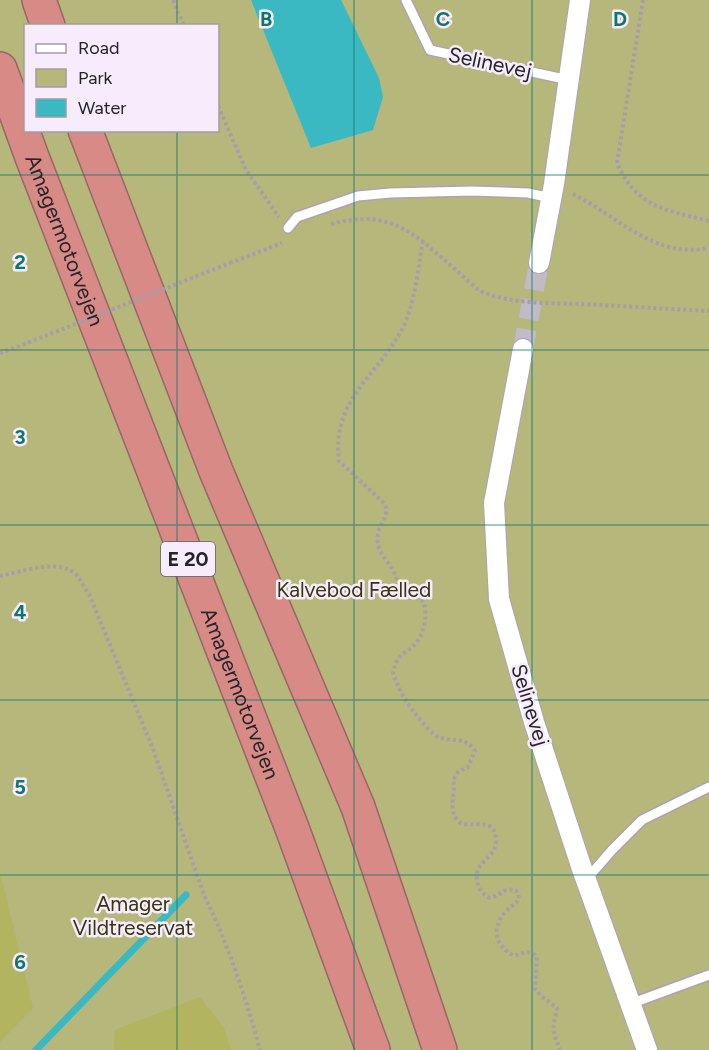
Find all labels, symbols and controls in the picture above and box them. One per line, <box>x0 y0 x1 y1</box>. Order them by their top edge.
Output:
text: B <box>260 7 272 31</box>
text: C <box>436 7 450 31</box>
text: D <box>613 7 627 31</box>
legend <box>24 24 219 132</box>
text: Road <box>78 37 119 59</box>
street label: Selinevej <box>446 41 534 84</box>
text: Park <box>78 67 113 89</box>
text: Water <box>78 97 126 119</box>
street label: Amagermotorvejen <box>20 151 109 329</box>
text: 2 <box>14 250 26 274</box>
text: 3 <box>14 425 26 449</box>
road number: E 20 <box>161 542 215 576</box>
park label: Kalvebod Fælled <box>277 577 431 602</box>
text: 4 <box>14 600 27 624</box>
street label: Amagermotorvejen <box>196 604 285 783</box>
street label: Selinevej <box>506 661 555 749</box>
text: 5 <box>14 775 26 799</box>
park label: Amager Vildtreservat <box>73 891 193 940</box>
text: 6 <box>14 950 26 974</box>

